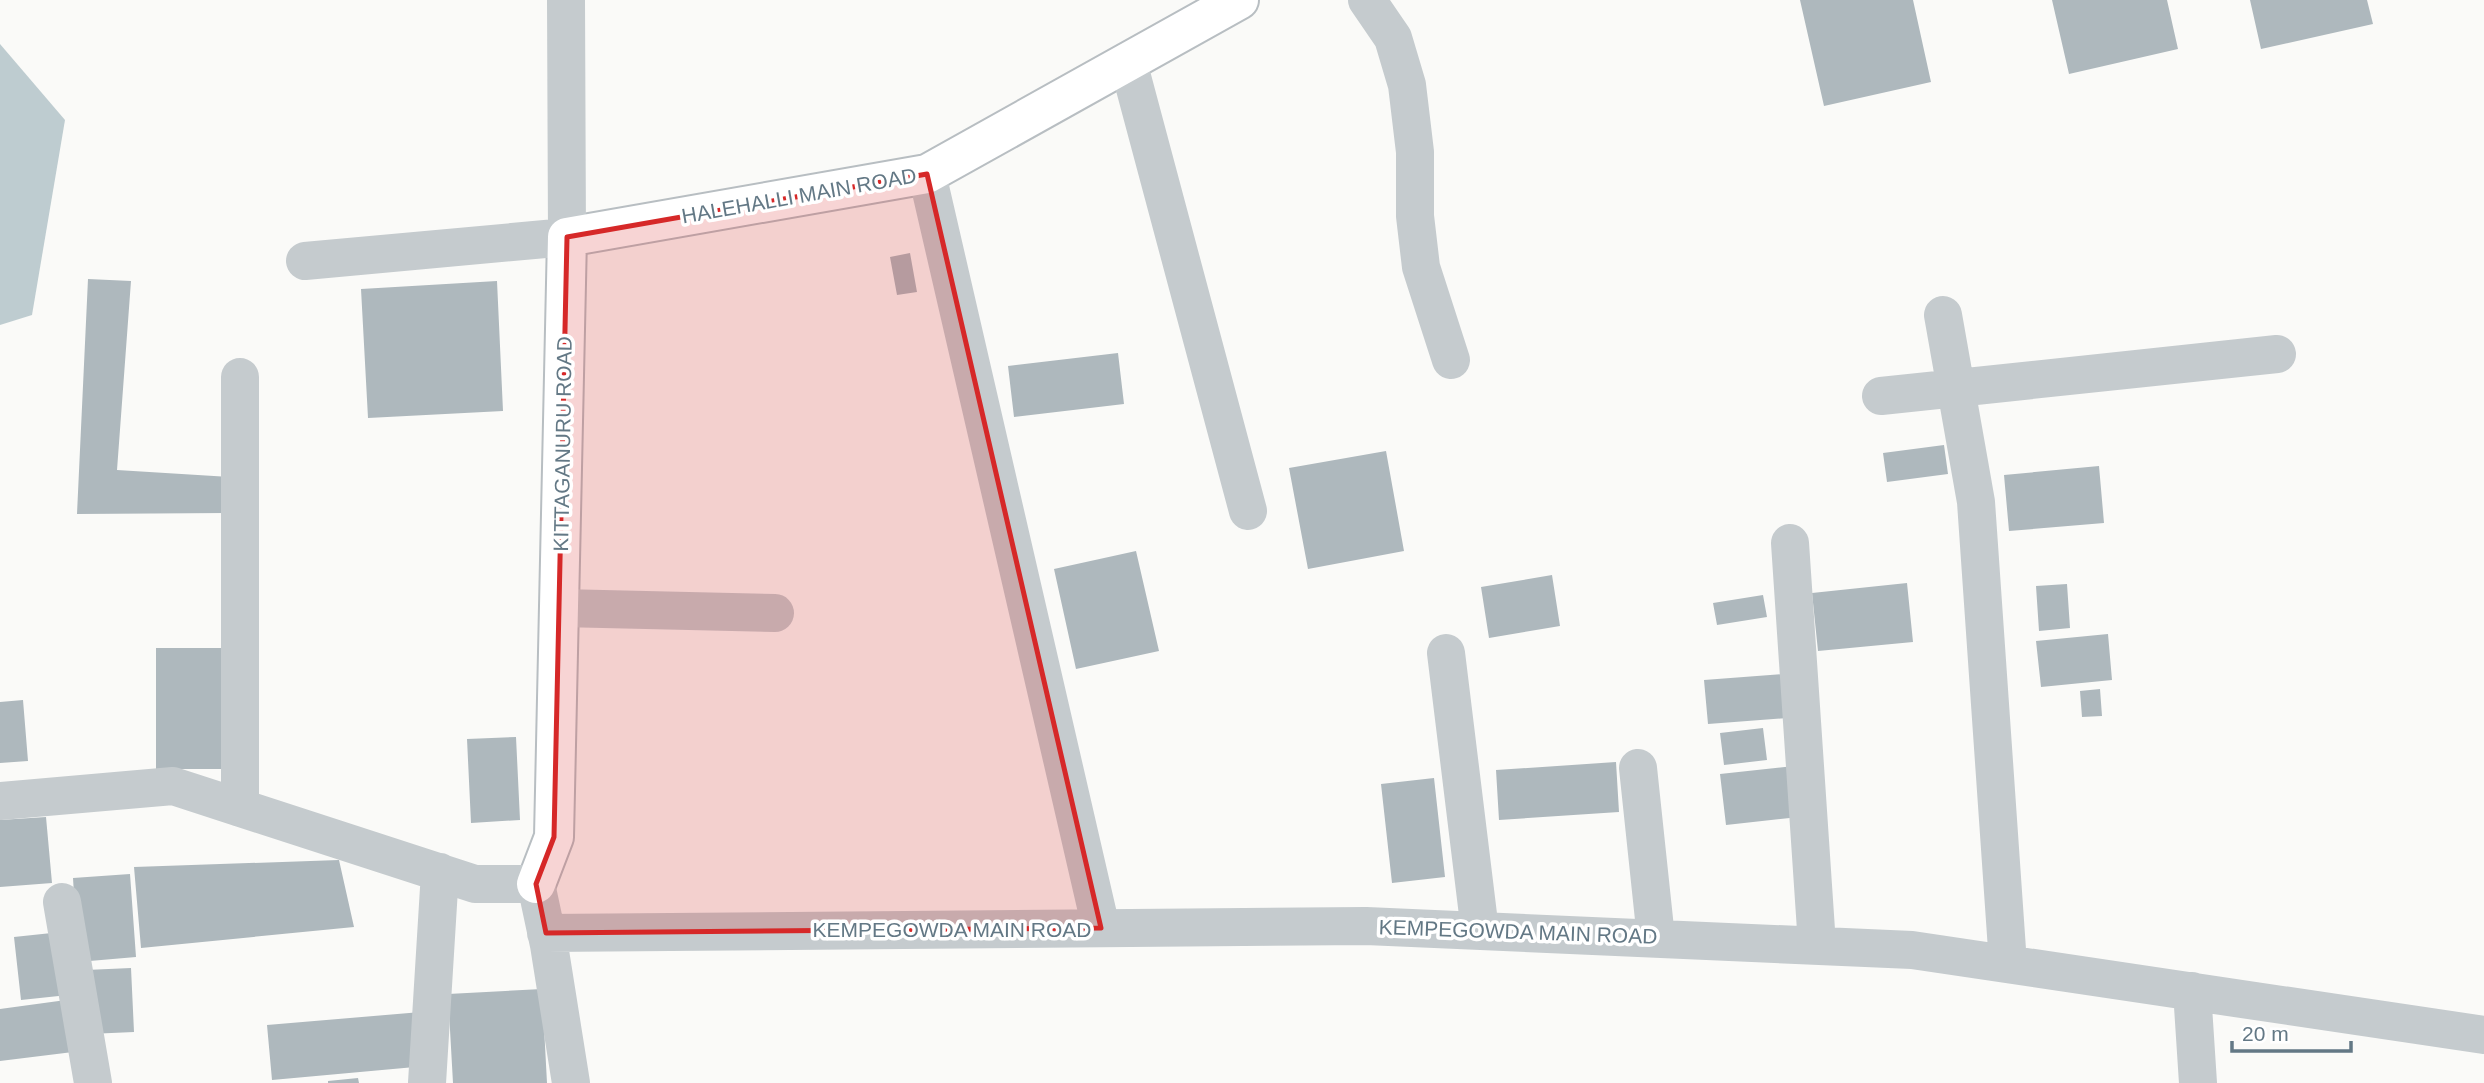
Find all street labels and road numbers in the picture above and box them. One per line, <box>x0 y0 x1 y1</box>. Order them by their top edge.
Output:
street label: HALEHALLI MAIN ROAD <box>680 164 918 228</box>
street label: KITTAGANURU ROAD <box>549 336 576 552</box>
street label: KEMPEGOWDA MAIN ROAD <box>1378 915 1658 948</box>
street label: KEMPEGOWDA MAIN ROAD <box>813 918 1091 941</box>

